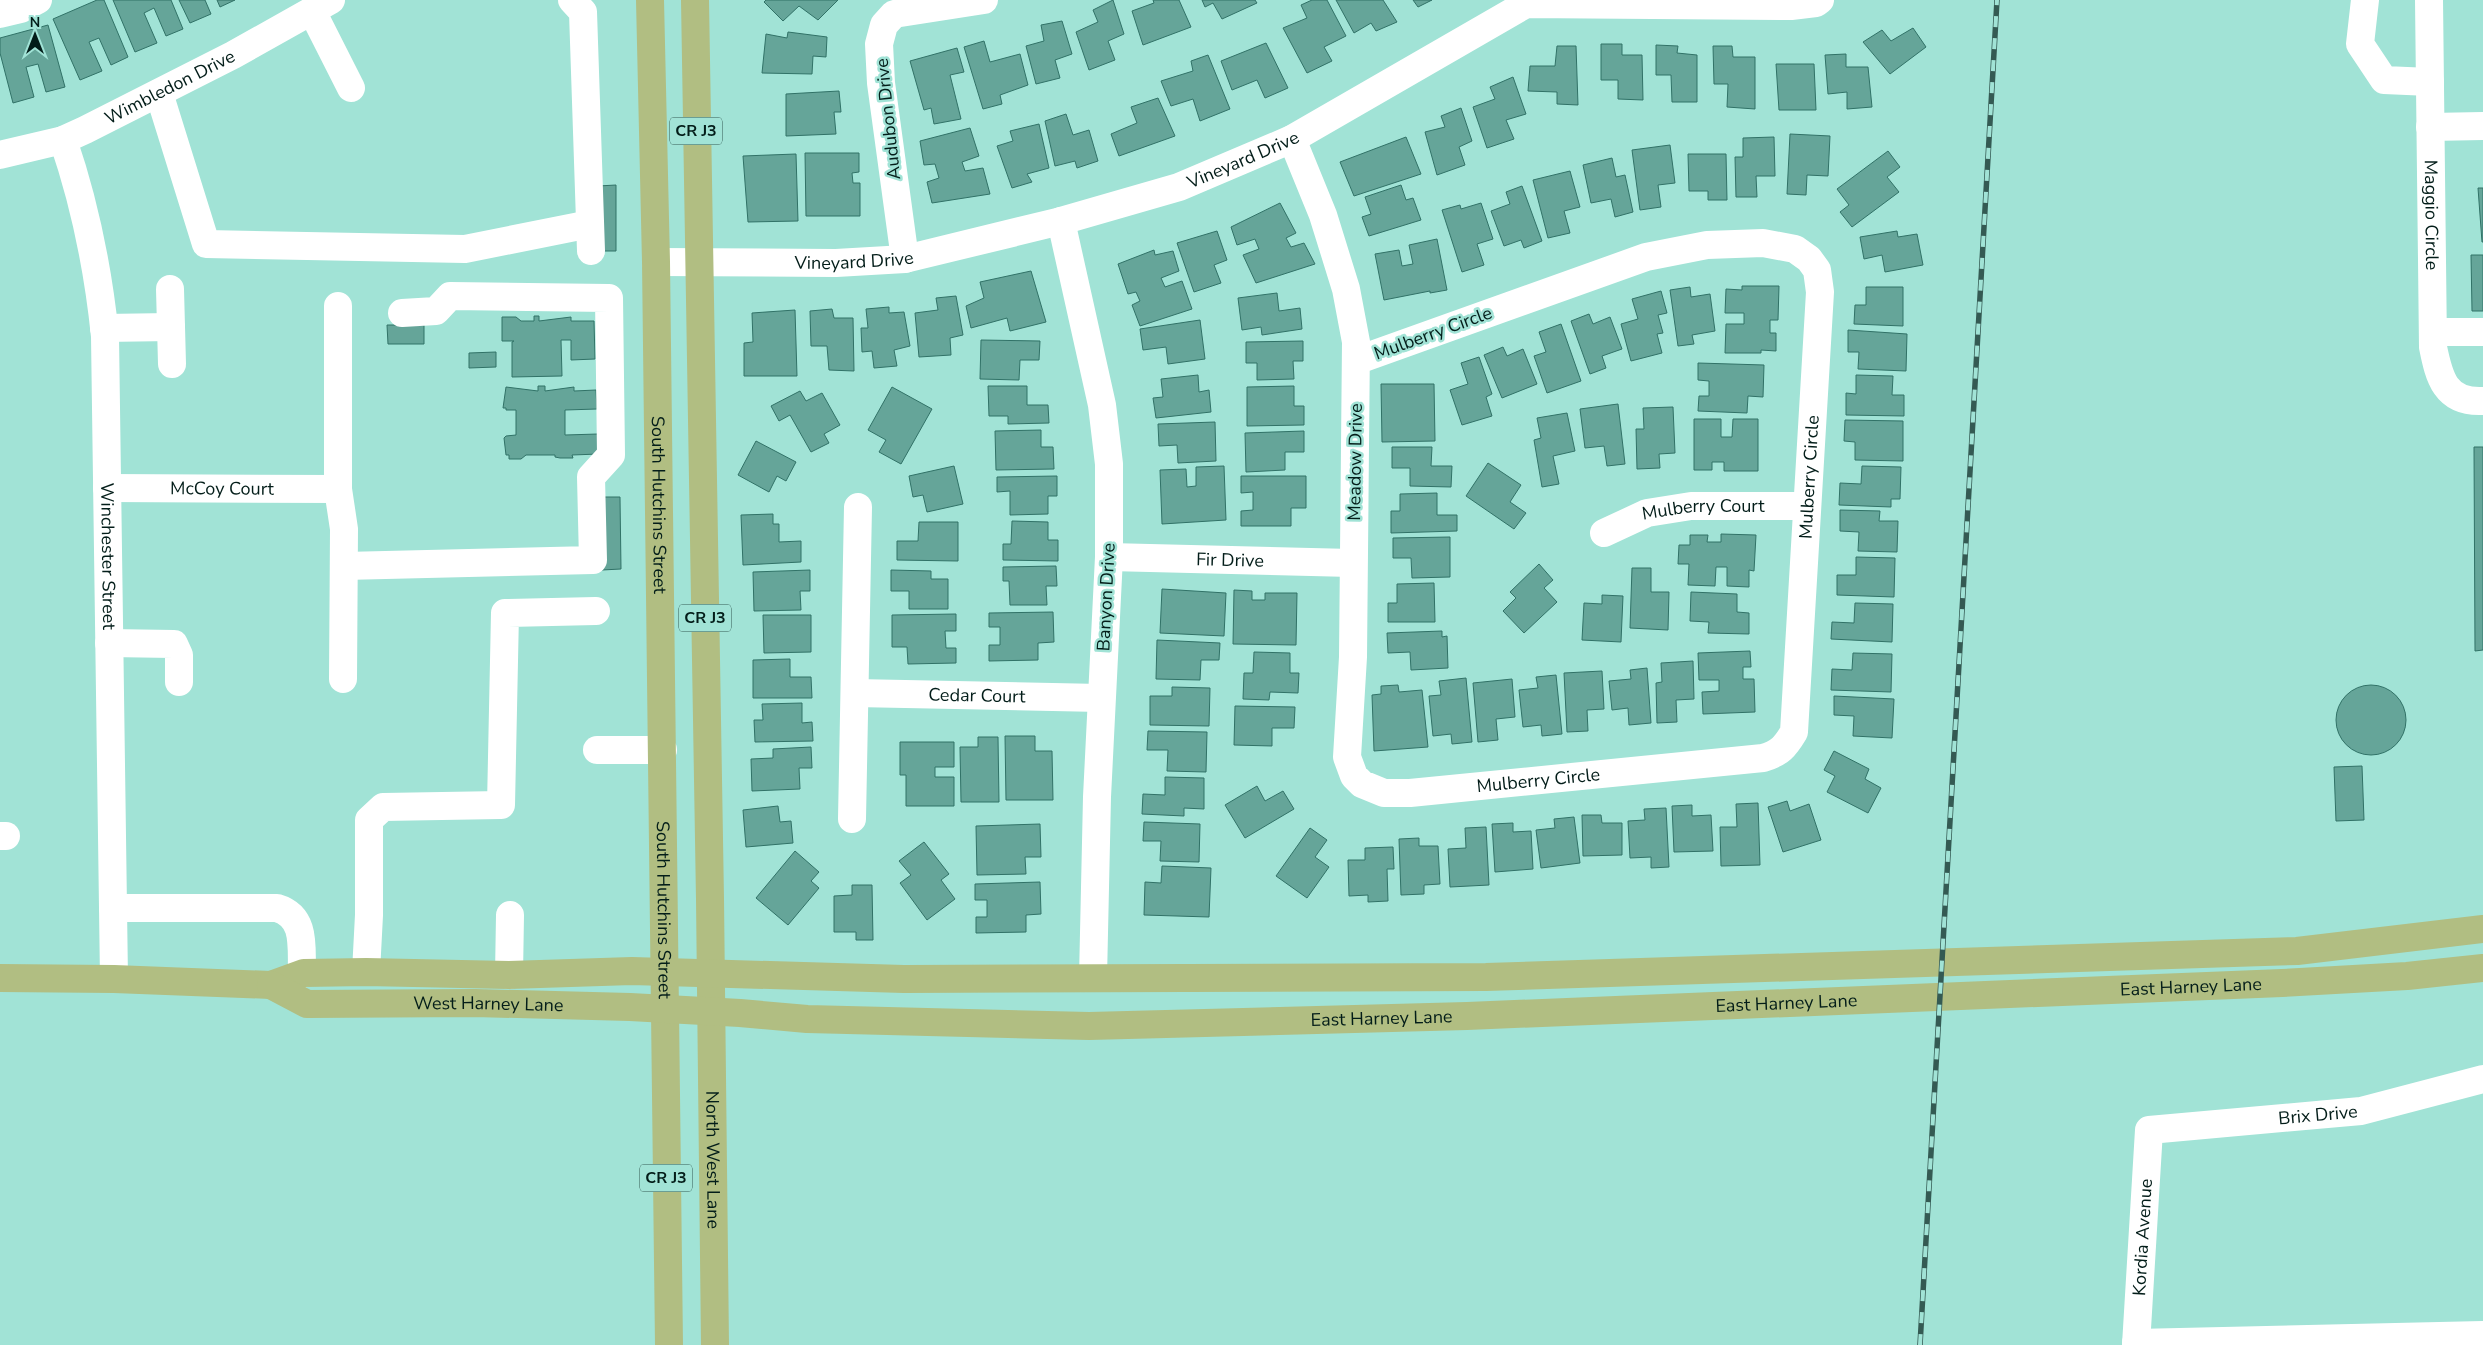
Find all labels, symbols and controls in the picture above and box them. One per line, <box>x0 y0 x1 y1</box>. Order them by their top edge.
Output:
north arrow <box>10 10 60 60</box>
text: N <box>30 13 40 32</box>
street label: Wimbledon Drive <box>101 44 239 130</box>
street label: Audubon Drive <box>870 57 906 181</box>
road number: CR J3 <box>670 118 722 144</box>
street label: Vineyard Drive <box>1183 125 1303 195</box>
street label: Maggio Circle <box>2419 159 2444 270</box>
street label: Vineyard Drive <box>793 245 916 275</box>
street label: Mulberry Circle <box>1371 301 1495 365</box>
street label: Meadow Drive <box>1342 403 1368 521</box>
street label: Mulberry Circle <box>1793 414 1825 540</box>
street label: South Hutchins Street <box>646 416 672 595</box>
street label: McCoy Court <box>170 476 275 501</box>
street label: Winchester Street <box>95 482 121 630</box>
street label: Mulberry Court <box>1640 494 1765 526</box>
street label: Banyon Drive <box>1091 542 1121 652</box>
street label: Fir Drive <box>1196 547 1264 573</box>
road number: CR J3 <box>679 604 731 632</box>
street label: Cedar Court <box>928 682 1026 708</box>
street label: Mulberry Circle <box>1475 762 1601 798</box>
street label: South Hutchins Street <box>651 821 677 1000</box>
street label: East Harney Lane <box>2120 972 2262 1002</box>
street label: East Harney Lane <box>1715 988 1858 1018</box>
street label: West Harney Lane <box>413 991 564 1017</box>
street label: East Harney Lane <box>1310 1004 1453 1032</box>
street label: North West Lane <box>700 1090 726 1229</box>
street label: Brix Drive <box>2277 1099 2359 1130</box>
road number: CR J3 <box>640 1164 692 1192</box>
street label: Kordia Avenue <box>2127 1178 2158 1297</box>

